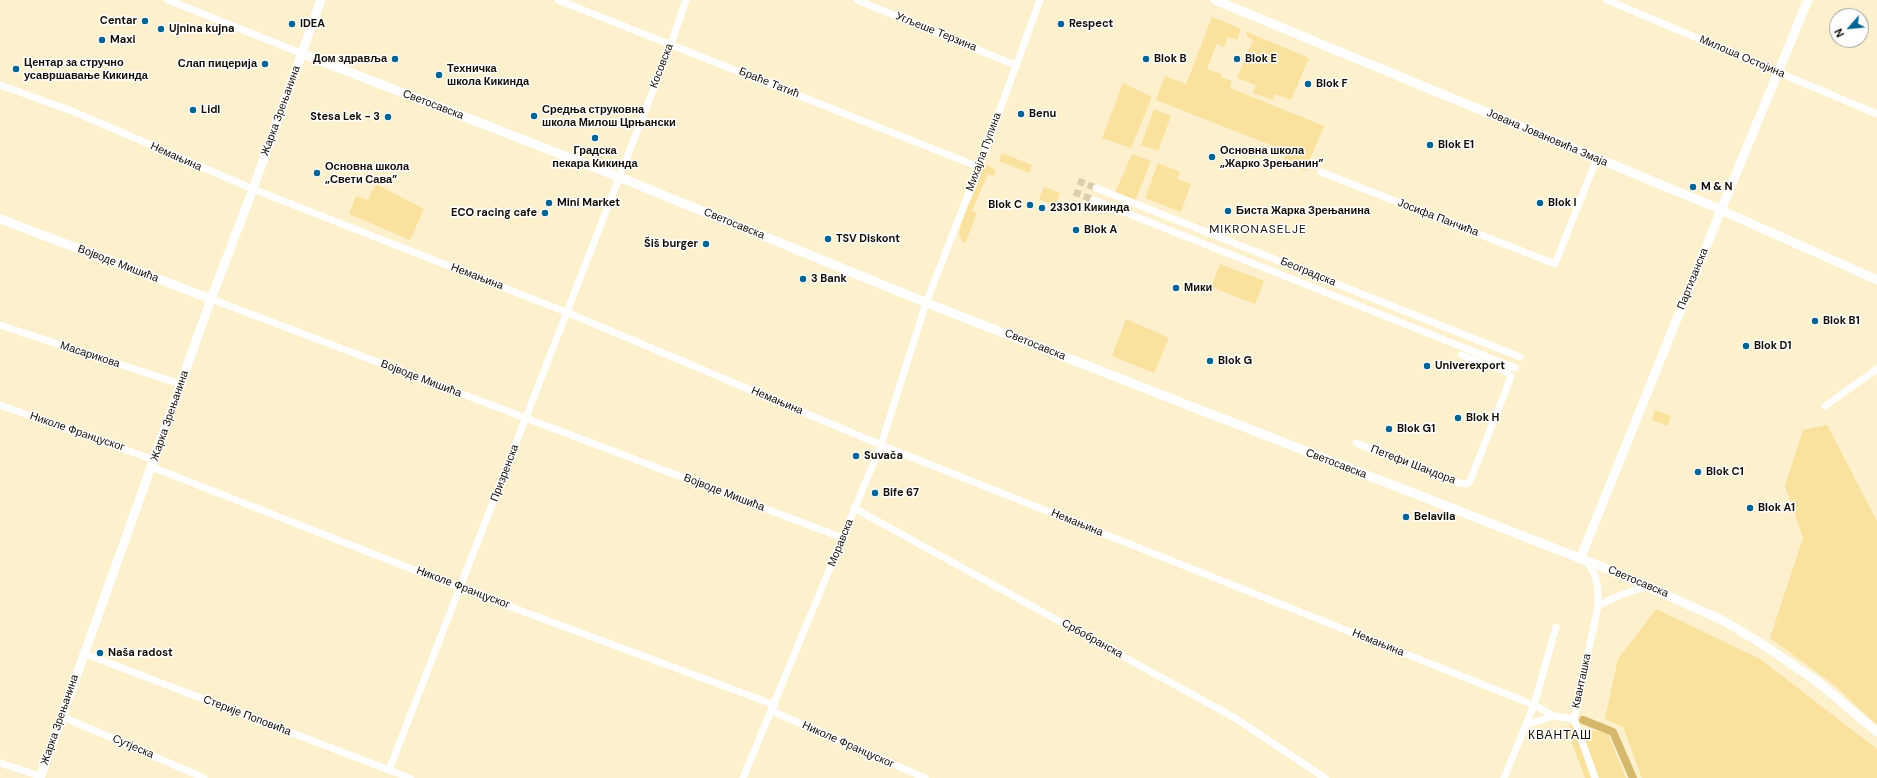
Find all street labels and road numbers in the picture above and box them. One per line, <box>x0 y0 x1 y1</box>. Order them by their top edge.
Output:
street label: Угљеше Терзина <box>894 10 978 54</box>
street label: Милоша Остојина <box>1697 33 1787 81</box>
street label: Косовска <box>647 42 677 90</box>
street label: Жарка Зрењанина <box>259 64 303 158</box>
street label: Браће Татић <box>737 65 801 101</box>
street label: Светосавска <box>401 87 465 123</box>
street label: Јована Јовановића Змаја <box>1484 106 1610 170</box>
street label: Михајла Пупина <box>964 111 1004 193</box>
street label: Немањина <box>148 140 204 174</box>
street label: Јосифа Панчића <box>1396 197 1480 239</box>
street label: Светосавска <box>702 206 766 242</box>
street label: Војводе Мишића <box>76 243 160 285</box>
street label: Партизанска <box>1675 246 1711 312</box>
street label: Београдска <box>1278 255 1338 289</box>
street label: Немањина <box>449 261 505 293</box>
street label: Светосавска <box>1003 327 1067 363</box>
street label: Масарикова <box>58 339 122 371</box>
street label: Војводе Мишића <box>379 358 463 400</box>
street label: Жарка Зрењанина <box>148 369 192 463</box>
street label: Немањина <box>749 384 805 418</box>
street label: Николе Француског <box>28 410 126 454</box>
street label: Призренска <box>488 443 522 503</box>
street label: Петефи Шандора <box>1369 443 1457 487</box>
street label: Светосавска <box>1304 446 1368 482</box>
street label: Војводе Мишића <box>682 472 766 514</box>
street label: Немањина <box>1049 507 1105 539</box>
street label: Моравска <box>826 517 856 569</box>
street label: Светосавска <box>1606 563 1670 601</box>
street label: Николе Француског <box>414 564 512 612</box>
street label: Србобранска <box>1059 617 1125 661</box>
street label: Немањина <box>1350 627 1406 659</box>
street label: Кванташка <box>1570 653 1594 709</box>
street label: Жарка Зрењанина <box>38 673 82 767</box>
street label: Стерије Поповића <box>201 693 293 739</box>
street label: Николе Француског <box>800 719 896 771</box>
street label: Сутјеска <box>110 732 156 762</box>

